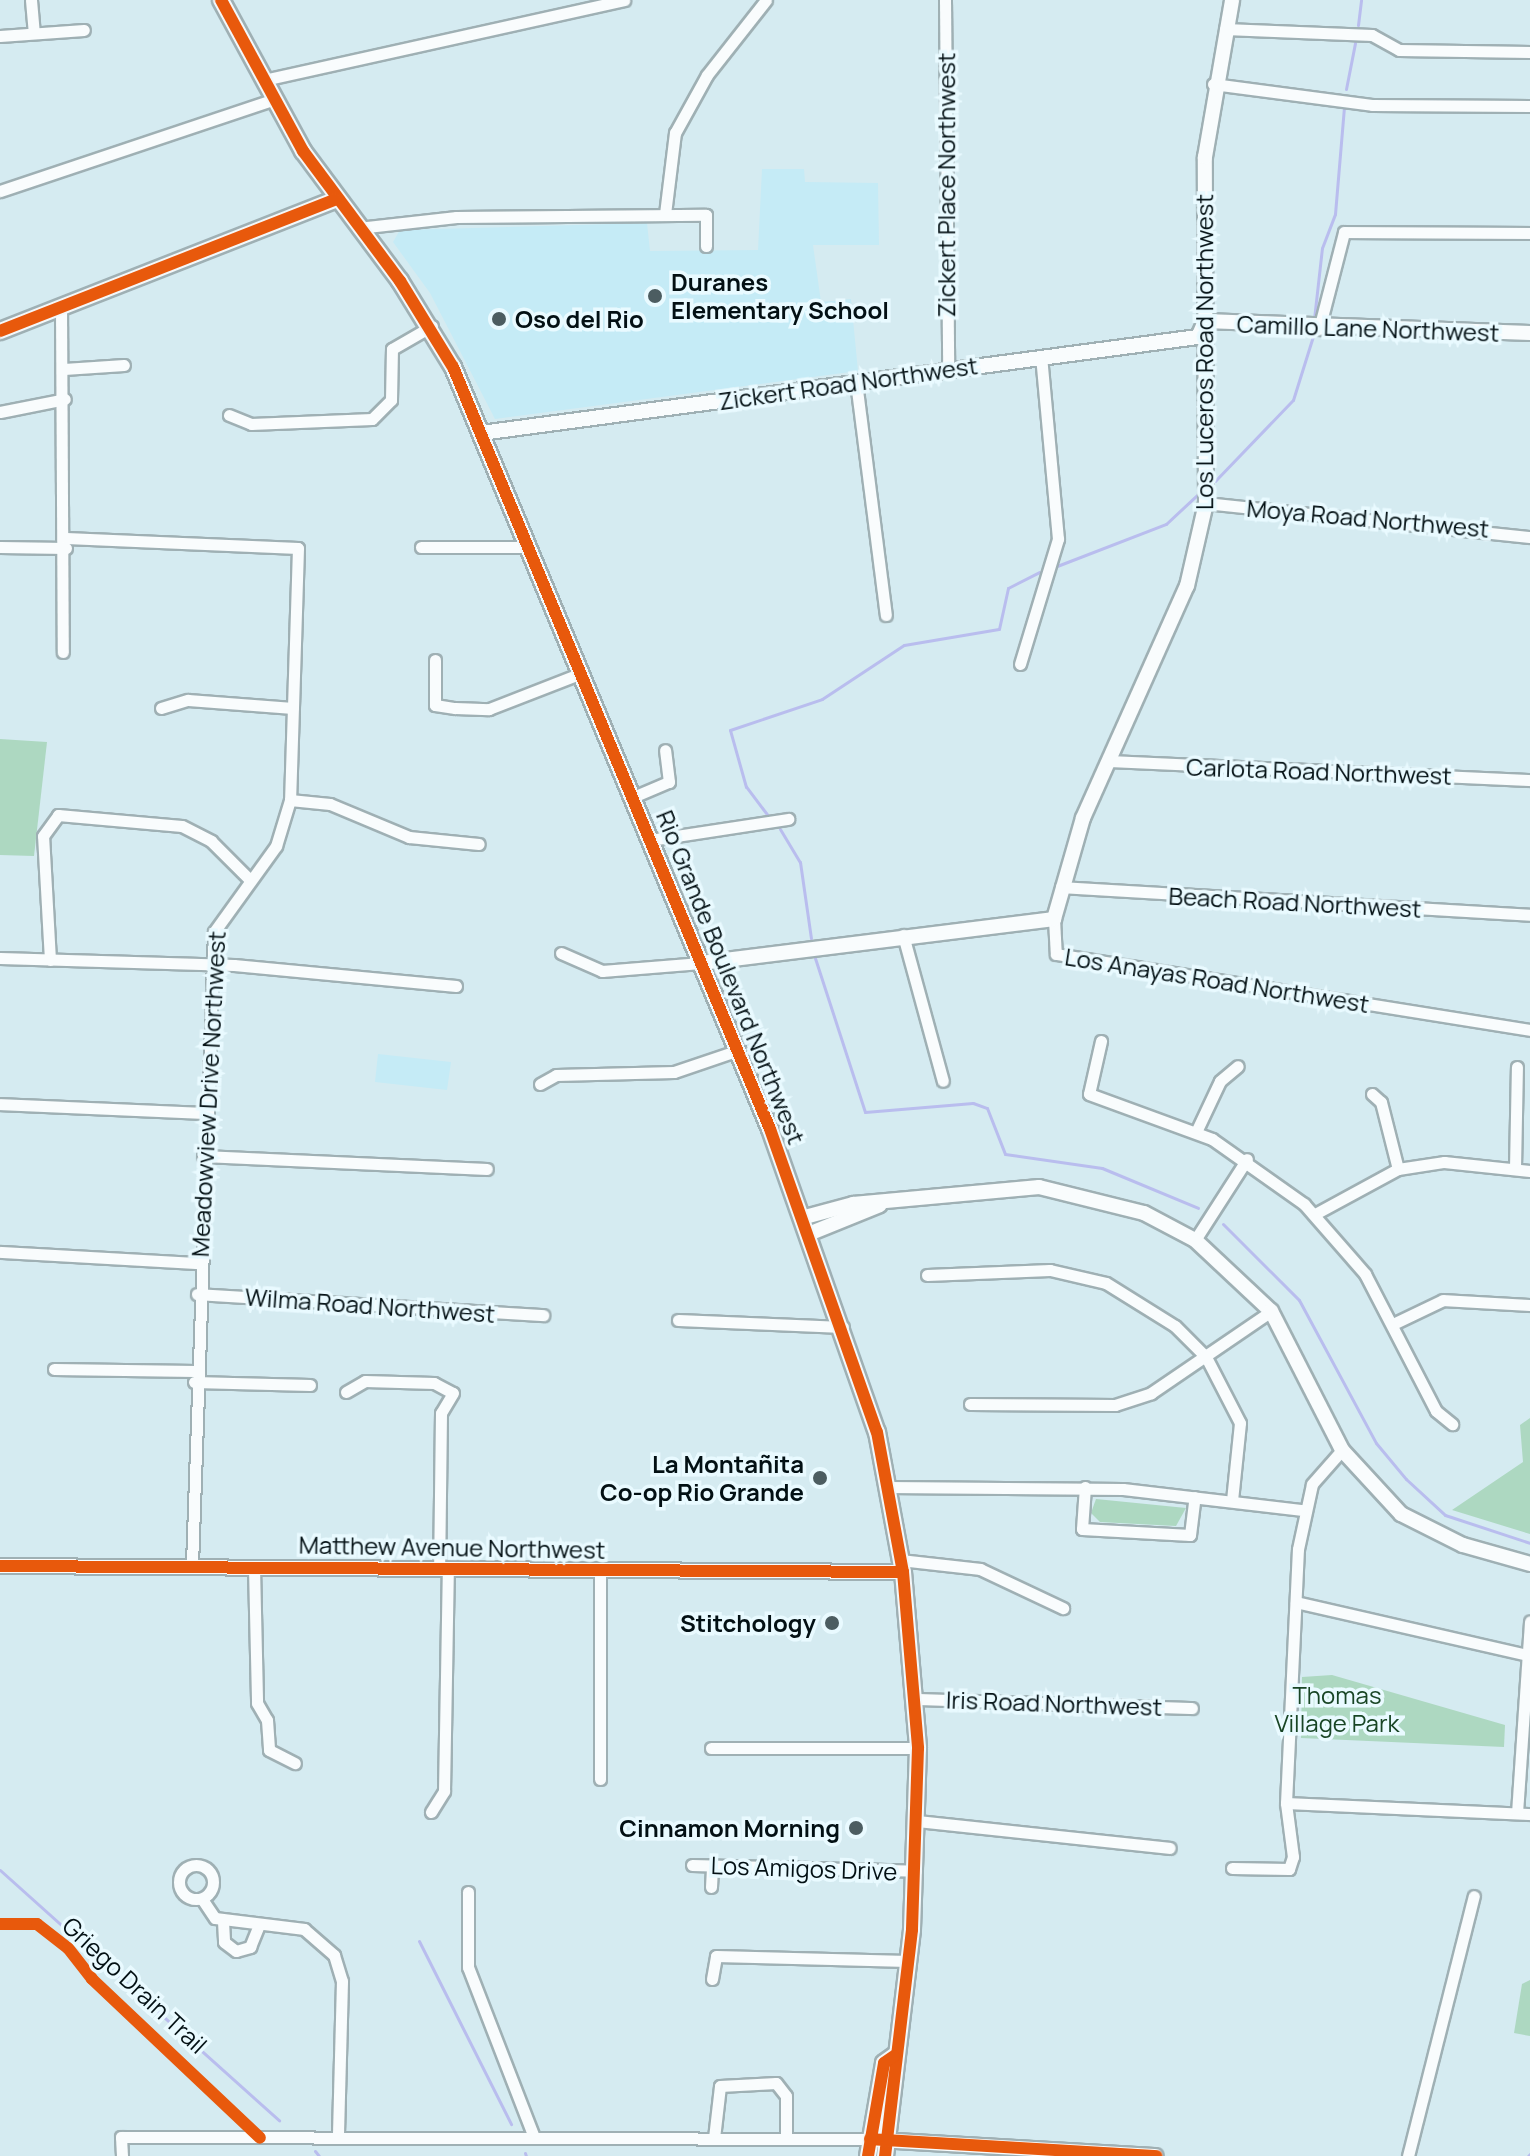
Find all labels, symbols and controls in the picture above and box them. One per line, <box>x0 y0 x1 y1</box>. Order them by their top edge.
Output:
street label: Zickert Place Northwest <box>932 53 960 317</box>
street label: Los Luceros Road Northwest <box>1190 194 1218 510</box>
place label: Duranes Elementary School <box>671 268 889 324</box>
marker: Duranes Elementary School <box>646 287 664 305</box>
place label: Oso del Rio <box>515 305 644 333</box>
street label: Camillo Lane Northwest <box>1236 309 1500 347</box>
marker: Oso del Rio <box>490 310 508 328</box>
street label: Zickert Road Northwest <box>717 351 979 415</box>
street label: Moya Road Northwest <box>1246 493 1490 543</box>
street label: Carlota Road Northwest <box>1186 752 1452 790</box>
street label: Rio Grande Boulevard Northwest <box>651 806 811 1148</box>
street label: Beach Road Northwest <box>1168 881 1422 923</box>
street label: Meadowview Drive Northwest <box>185 930 231 1258</box>
street label: Los Anayas Road Northwest <box>1063 942 1371 1018</box>
street label: Wilma Road Northwest <box>244 1282 496 1328</box>
place label: La Montañita Co-op Rio Grande <box>600 1450 804 1506</box>
marker: La Montañita Co-op Rio Grande <box>811 1469 829 1487</box>
street label: Matthew Avenue Northwest <box>298 1530 606 1564</box>
place label: Stitchology <box>680 1609 816 1637</box>
marker: Stitchology <box>823 1614 841 1632</box>
park label: Thomas Village Park <box>1274 1681 1400 1737</box>
street label: Iris Road Northwest <box>945 1685 1163 1721</box>
place label: Cinnamon Morning <box>619 1814 840 1842</box>
marker: Cinnamon Morning <box>847 1819 865 1837</box>
street label: Los Amigos Drive <box>710 1850 898 1886</box>
street label: Griego Drain Trail <box>57 1911 213 2059</box>

